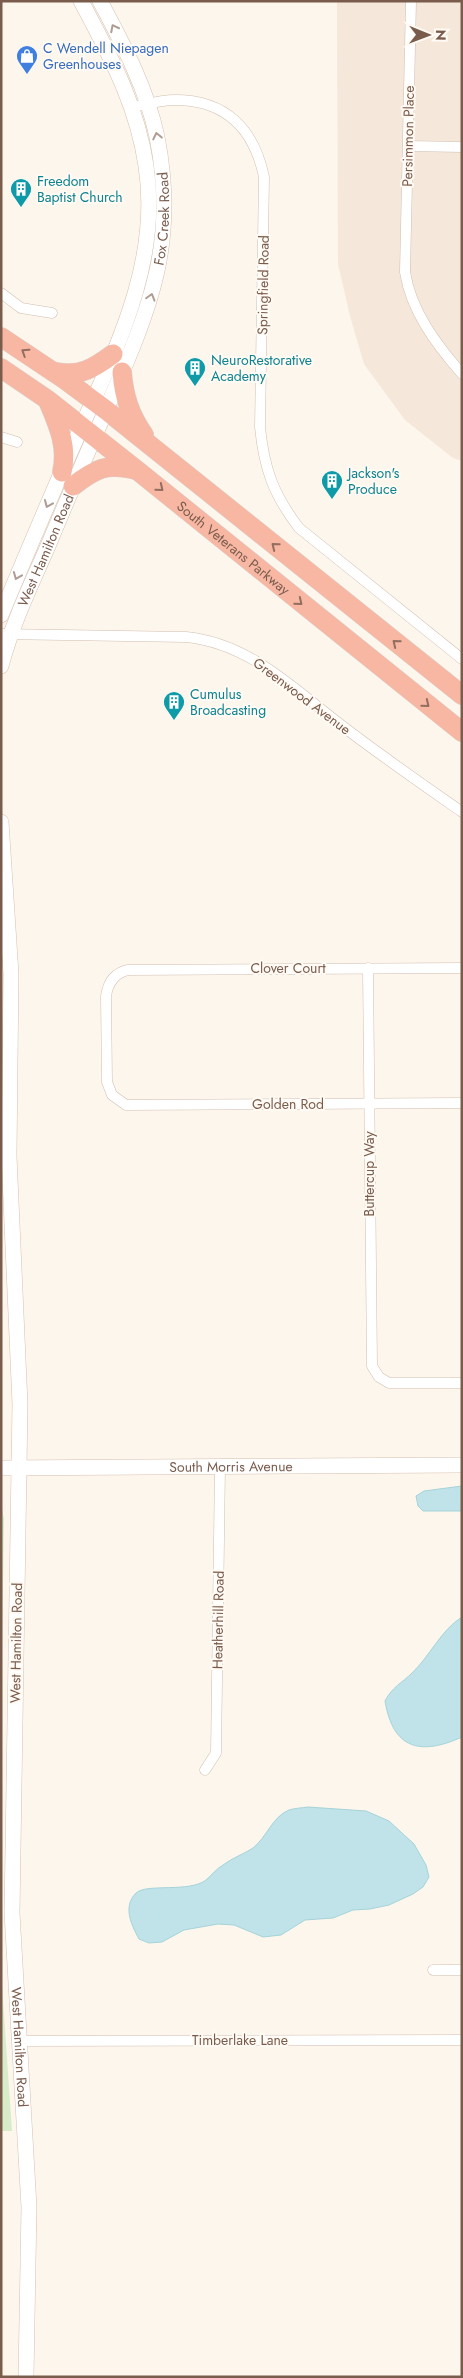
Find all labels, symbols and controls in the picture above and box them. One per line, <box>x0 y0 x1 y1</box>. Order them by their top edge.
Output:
north arrow <box>403 10 453 60</box>
one-way arrow <box>110 24 120 33</box>
text: N <box>431 29 451 41</box>
place label: C Wendell Niepagen Greenhouses <box>43 38 169 74</box>
shop icon: C Wendell Niepagen Greenhouses <box>15 44 39 75</box>
street label: Persimmon Place <box>397 85 419 187</box>
one-way arrow <box>152 132 162 141</box>
place label: Freedom Baptist Church <box>37 171 123 207</box>
street label: Fox Creek Road <box>148 171 174 267</box>
building icon: Freedom Baptist Church <box>9 177 33 208</box>
street label: Springfield Road <box>252 235 274 335</box>
one-way arrow <box>146 293 156 301</box>
one-way arrow <box>21 349 31 358</box>
place label: NeuroRestorative Academy <box>211 350 312 386</box>
building icon: NeuroRestorative Academy <box>183 356 207 387</box>
place label: Jackson's Produce <box>346 463 400 499</box>
building icon: Jackson's Produce <box>320 469 344 500</box>
one-way arrow <box>154 483 163 491</box>
street label: West Hamilton Road <box>13 491 79 610</box>
street label: South Veterans Parkway <box>173 496 295 600</box>
one-way arrow <box>44 499 55 508</box>
one-way arrow <box>272 543 281 551</box>
one-way arrow <box>13 571 23 580</box>
one-way arrow <box>294 597 303 606</box>
one-way arrow <box>393 640 402 648</box>
street label: Greenwood Avenue <box>249 653 355 739</box>
place label: Cumulus Broadcasting <box>190 684 266 720</box>
building icon: Cumulus Broadcasting <box>162 690 186 721</box>
one-way arrow <box>420 698 429 706</box>
street label: Clover Court <box>250 958 326 978</box>
street label: Golden Rod <box>252 1094 324 1114</box>
street label: Buttercup Way <box>359 1131 379 1217</box>
street label: South Morris Avenue <box>169 1456 293 1477</box>
street label: Heatherhill Road <box>207 1571 229 1669</box>
street label: West Hamilton Road <box>5 1583 27 1703</box>
street label: West Hamilton Road <box>6 1986 33 2108</box>
street label: Timberlake Lane <box>192 2030 288 2050</box>

